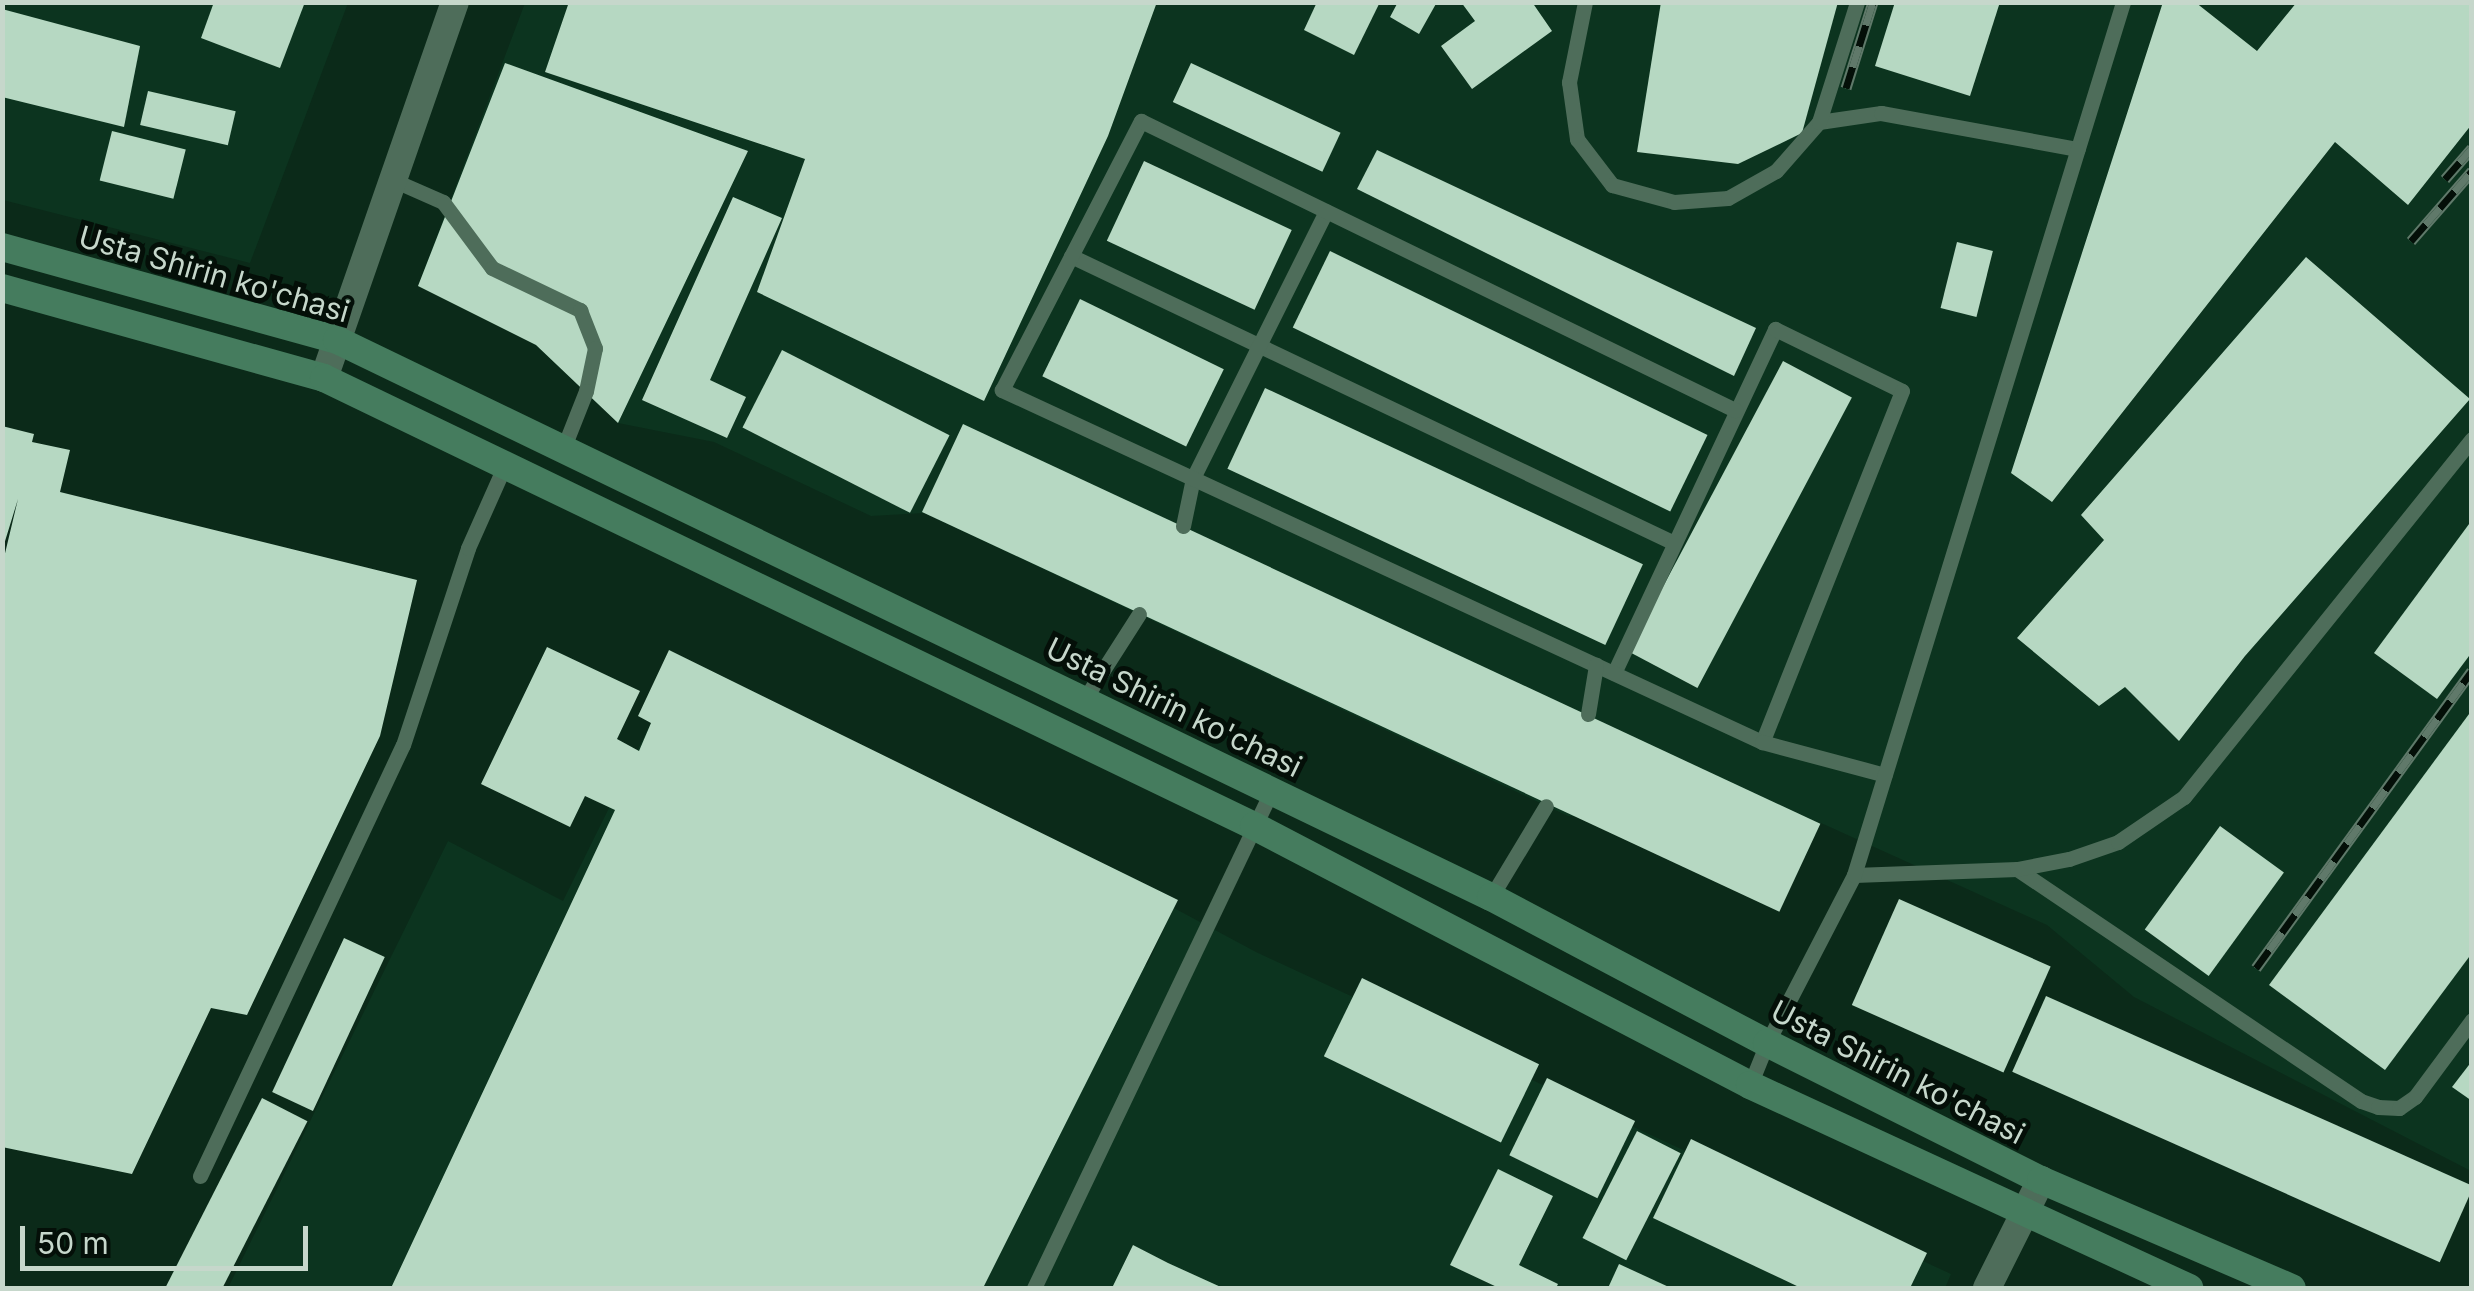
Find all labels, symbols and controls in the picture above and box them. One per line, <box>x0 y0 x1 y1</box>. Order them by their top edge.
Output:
street label: Usta Shirin ko'chasi <box>75 218 353 330</box>
street label: Usta Shirin ko'chasi <box>1040 630 1308 784</box>
street label: Usta Shirin ko'chasi <box>1765 993 2031 1151</box>
scale bar <box>25 1206 312 1268</box>
text: 50 m <box>37 1225 109 1261</box>

